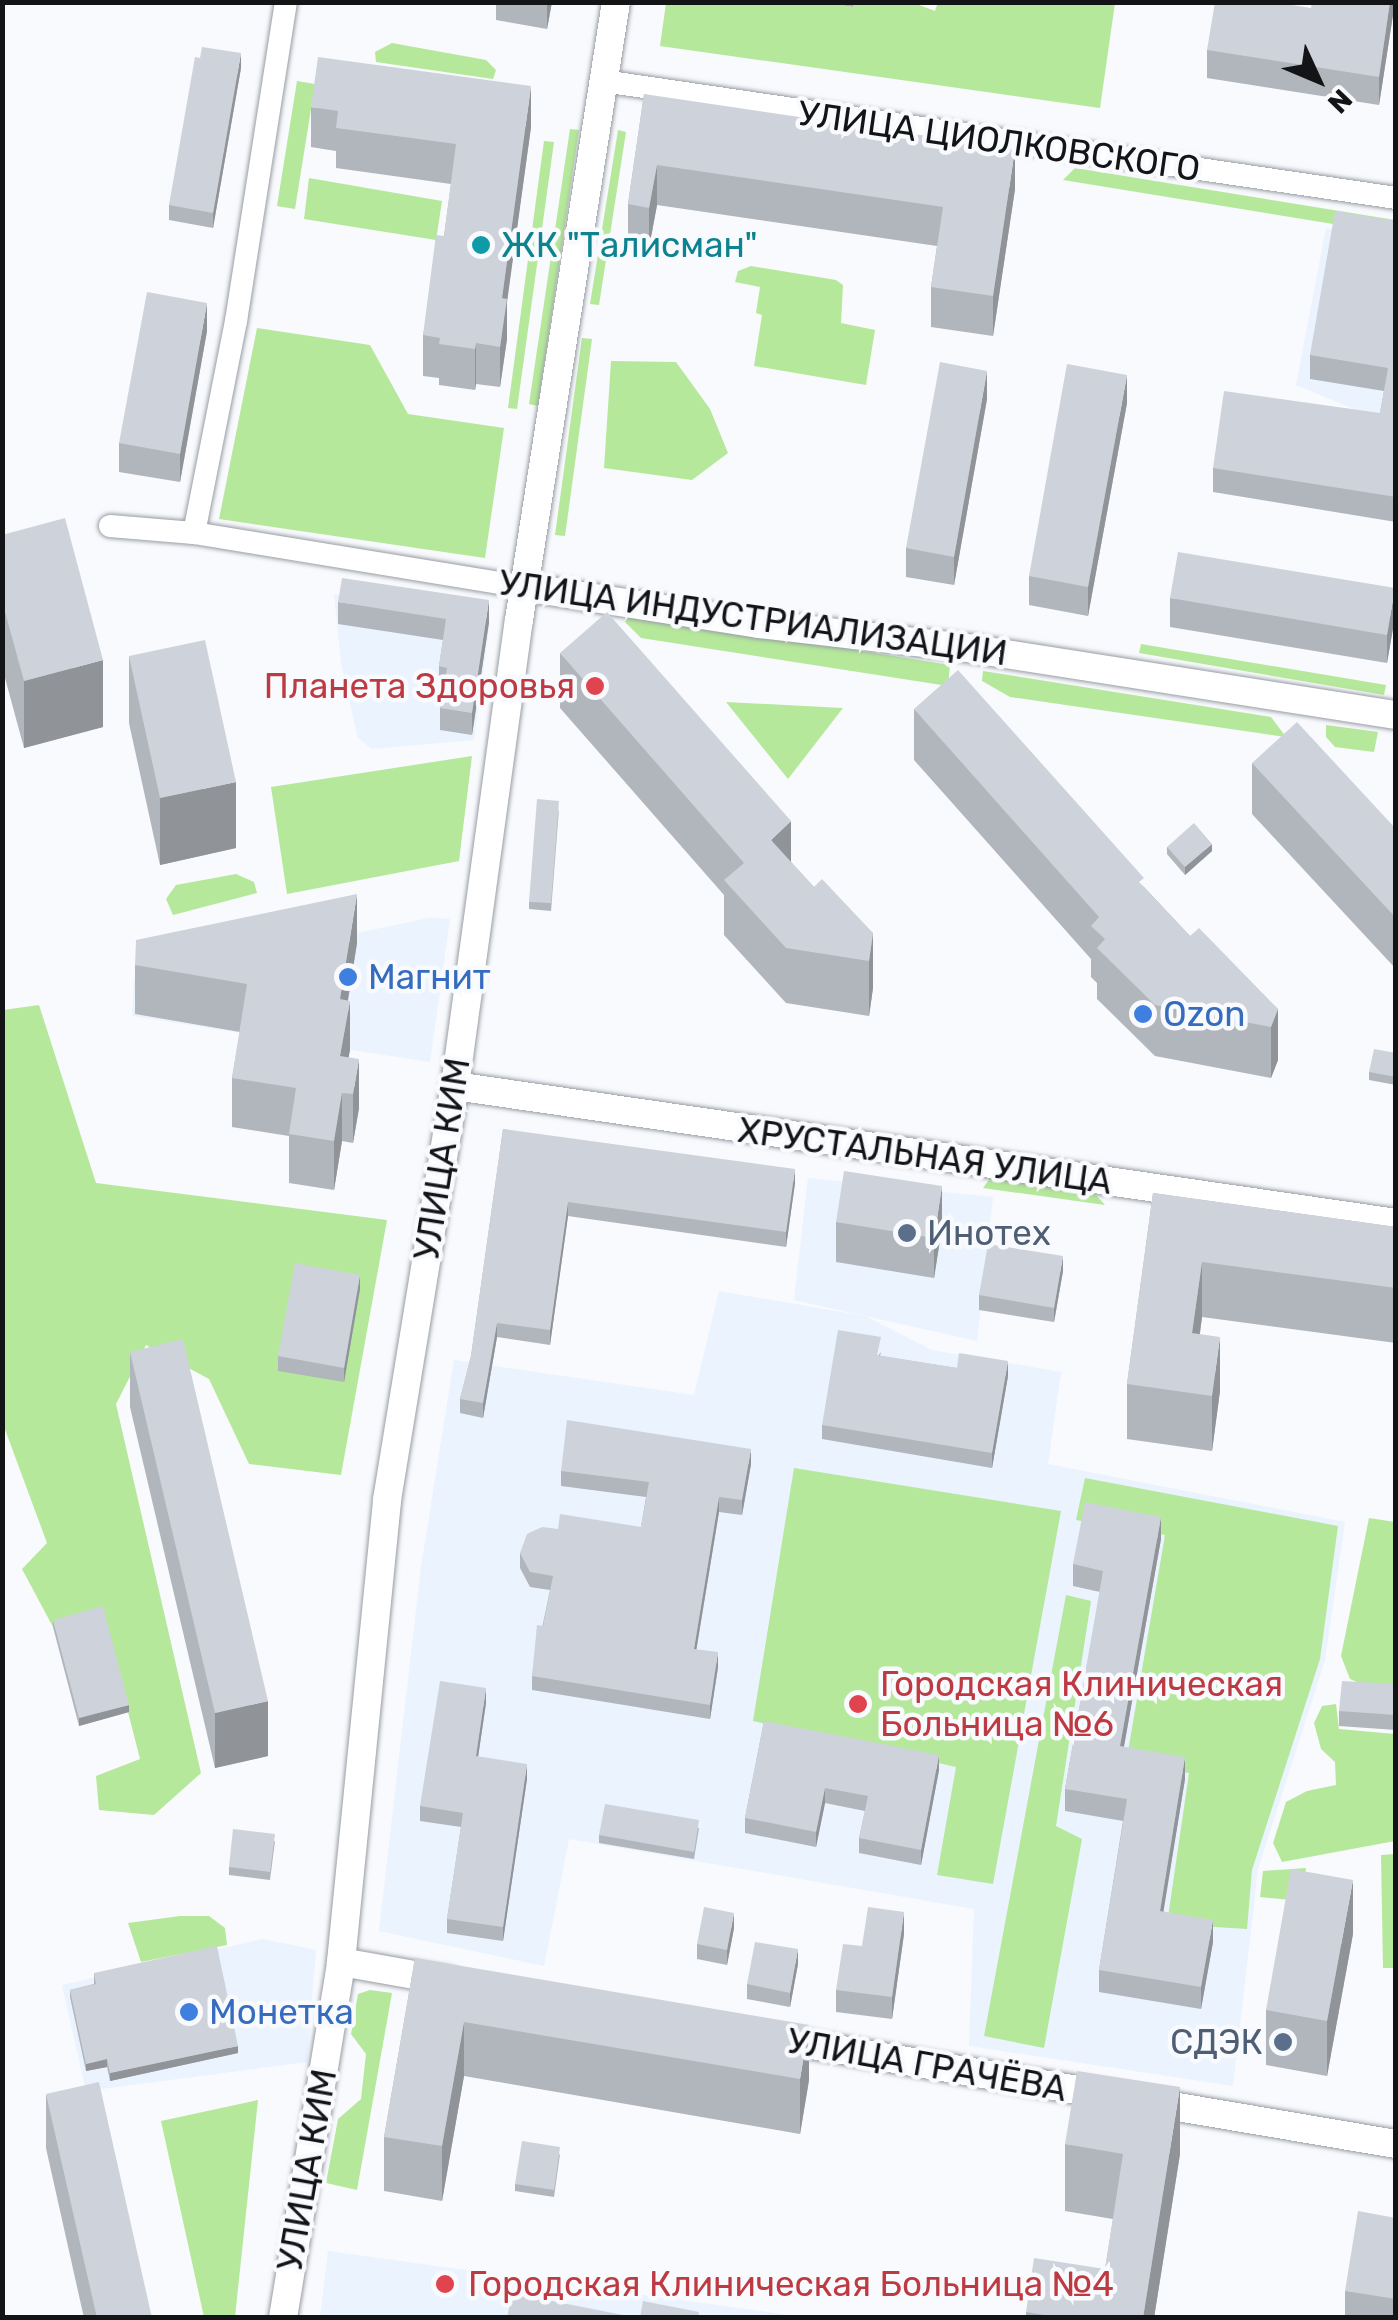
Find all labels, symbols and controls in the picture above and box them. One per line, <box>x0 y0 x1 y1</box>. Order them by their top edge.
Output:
north arrow <box>1268 30 1368 130</box>
text: N <box>1321 82 1359 120</box>
street label: УЛИЦА ЦИОЛКОВСКОГО <box>795 92 1203 190</box>
place label: ЖК "Талисман" <box>501 224 758 266</box>
marker: ЖК "Талисман" <box>470 234 492 256</box>
street label: УЛИЦА ИНДУСТРИАЛИЗАЦИИ <box>496 562 1010 674</box>
place label: Планета Здоровья <box>264 665 575 707</box>
marker: Планета Здоровья <box>584 675 606 697</box>
place label: Магнит <box>368 956 491 998</box>
marker: Магнит <box>337 966 359 988</box>
place label: Ozon <box>1163 993 1246 1035</box>
marker: Ozon <box>1132 1003 1154 1025</box>
street label: УЛИЦА КИМ <box>405 1055 479 1263</box>
street label: ХРУСТАЛЬНАЯ УЛИЦА <box>735 1109 1115 1203</box>
place label: Инотех <box>927 1212 1051 1254</box>
marker: Инотех <box>896 1222 918 1244</box>
place label: Городская Клиническая Больница №6 <box>880 1663 1283 1745</box>
marker: Городская Клиническая Больница №6 <box>845 1691 871 1717</box>
place label: Монетка <box>209 1991 354 2033</box>
marker: Монетка <box>178 2001 200 2023</box>
street label: УЛИЦА ГРАЧЁВА <box>784 2020 1070 2110</box>
place label: СДЭК <box>1170 2021 1263 2063</box>
marker: СДЭК <box>1272 2031 1294 2053</box>
street label: УЛИЦА КИМ <box>269 2066 345 2274</box>
place label: Городская Клиническая Больница №4 <box>468 2263 1114 2305</box>
marker: Городская Клиническая Больница №4 <box>432 2271 458 2297</box>

